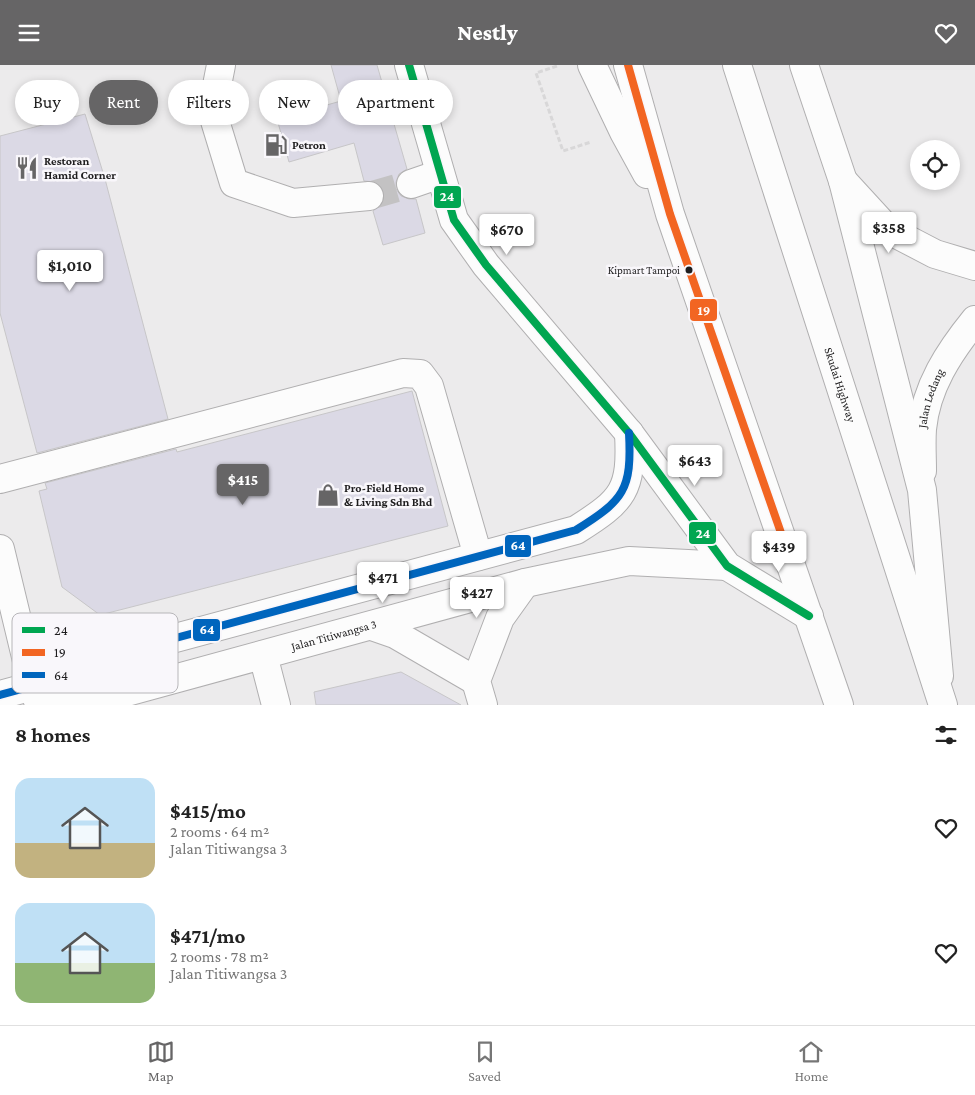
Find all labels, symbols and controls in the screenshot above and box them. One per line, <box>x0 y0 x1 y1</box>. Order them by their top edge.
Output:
icon: menu <box>15 19 43 47</box>
icon: heart <box>932 19 960 47</box>
text: Nestly <box>457 20 518 45</box>
chip: Buy <box>15 80 79 125</box>
chip: Rent <box>89 80 158 125</box>
chip: Filters <box>168 80 249 125</box>
chip: New <box>259 80 328 125</box>
chip: Apartment <box>338 80 453 125</box>
fuel station icon: Petron <box>263 132 289 158</box>
place label: Petron <box>292 138 326 152</box>
map controls <box>910 140 960 190</box>
button: locate <box>910 140 960 190</box>
place label: Restoran Hamid Corner <box>44 154 116 182</box>
restaurant icon: Restoran Hamid Corner <box>14 155 40 181</box>
line badge: 24 <box>433 185 462 209</box>
text: 24 <box>440 188 455 204</box>
pin: $358 <box>859 211 919 254</box>
pin: $670 <box>477 213 537 256</box>
text: $358 <box>873 219 905 236</box>
text: $670 <box>490 221 524 238</box>
pin: $1,010 <box>29 249 111 292</box>
text: $1,010 <box>48 257 92 274</box>
place label: Kipmart Tampoi <box>608 264 680 277</box>
marker: Kipmart Tampoi <box>684 265 694 275</box>
line badge: 19 <box>689 298 718 322</box>
text: 19 <box>698 302 710 318</box>
street label: Skudai Highway <box>821 346 859 425</box>
street label: Jalan Ledang <box>915 366 947 430</box>
pin: $643 <box>665 445 725 487</box>
text: $643 <box>678 452 712 469</box>
pin: $415 <box>213 463 273 506</box>
text: $415 <box>228 471 258 488</box>
place label: Pro-Field Home & Living Sdn Bhd <box>344 481 433 509</box>
shop icon: Pro-Field Home & Living Sdn Bhd <box>315 482 341 508</box>
line badge: 24 <box>688 521 717 545</box>
text: 24 <box>696 525 711 541</box>
pin: $439 <box>749 531 809 573</box>
line badge: 64 <box>504 534 532 558</box>
text: 64 <box>510 537 526 553</box>
text: $439 <box>762 538 796 555</box>
pin: $471 <box>353 561 413 604</box>
text: $471 <box>368 569 398 586</box>
pin: $427 <box>447 577 507 619</box>
text: $427 <box>461 584 493 601</box>
legend <box>12 613 178 693</box>
street label: Jalan Titiwangsa 3 <box>289 617 378 654</box>
line badge: 64 <box>192 618 221 642</box>
text: 64 <box>199 621 215 637</box>
text: 24 <box>54 622 68 638</box>
text: 19 <box>54 644 66 660</box>
text: 64 <box>54 667 68 683</box>
icon: filters <box>932 721 960 749</box>
text: 8 homes <box>15 723 90 747</box>
icon: home <box>55 798 115 858</box>
text: $415/mo <box>170 799 246 823</box>
icon: heart <box>932 814 960 842</box>
text: 2 rooms · 64 m² <box>170 823 269 840</box>
text: Jalan Titiwangsa 3 <box>170 840 287 857</box>
icon: home <box>55 923 115 983</box>
text: $471/mo <box>170 924 245 948</box>
icon: heart <box>932 939 960 967</box>
text: 2 rooms · 78 m² <box>170 948 269 965</box>
text: Jalan Titiwangsa 3 <box>170 965 287 982</box>
tab: Map <box>147 1038 175 1084</box>
tab: Saved <box>468 1038 501 1084</box>
tab: Home <box>795 1038 828 1084</box>

